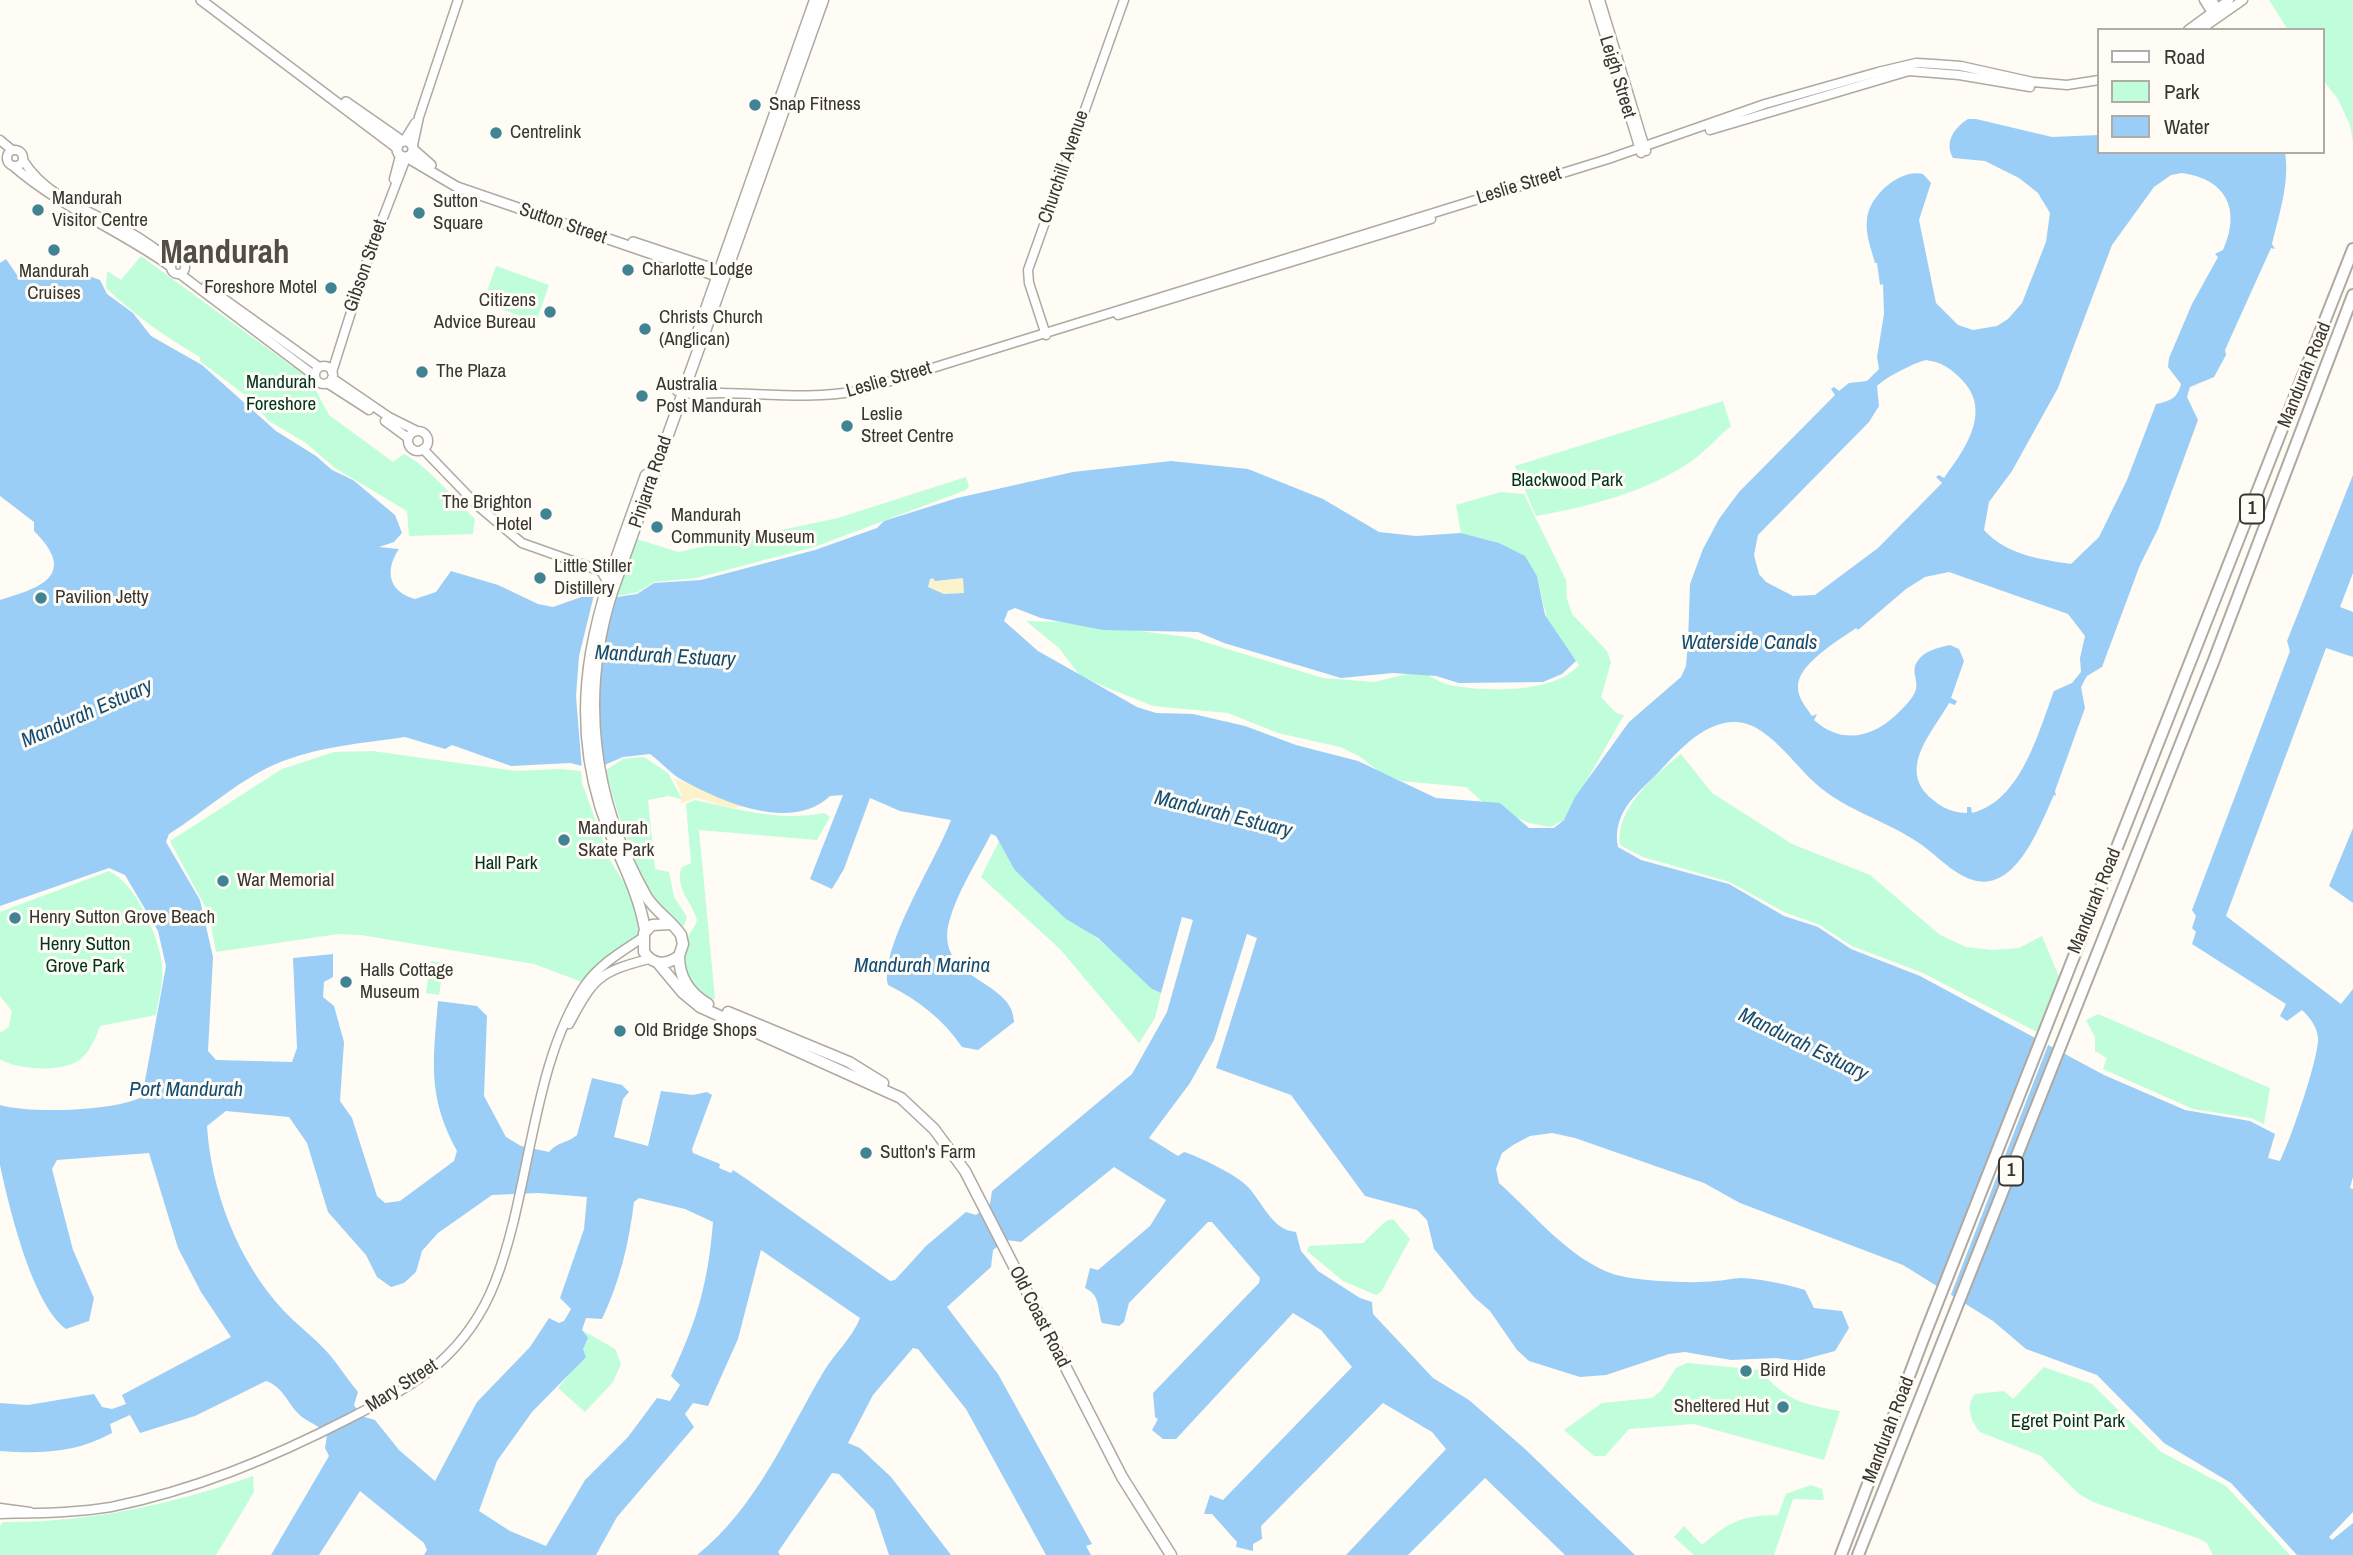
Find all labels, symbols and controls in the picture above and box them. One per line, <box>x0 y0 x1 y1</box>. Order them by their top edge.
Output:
legend <box>2098 28 2325 154</box>
street label: Leigh Street <box>1594 33 1640 121</box>
text: Road <box>2164 42 2205 71</box>
text: Park <box>2164 77 2199 106</box>
place label: Snap Fitness <box>769 94 861 116</box>
marker: Snap Fitness <box>747 97 763 113</box>
street label: Churchill Avenue <box>1034 107 1094 227</box>
text: Water <box>2164 112 2209 141</box>
place label: Centrelink <box>510 122 581 144</box>
marker: Centrelink <box>488 125 504 141</box>
street label: Leslie Street <box>1474 162 1564 210</box>
place label: Mandurah Visitor Centre <box>52 188 148 232</box>
place label: Sutton Square <box>433 191 483 235</box>
street label: Sutton Street <box>516 198 610 250</box>
marker: Mandurah Visitor Centre <box>30 202 46 218</box>
marker: Sutton Square <box>411 205 427 221</box>
street label: Gibson Street <box>340 217 392 315</box>
district label: Mandurah <box>160 234 290 274</box>
marker: Mandurah Cruises <box>46 242 62 258</box>
place label: Charlotte Lodge <box>642 259 753 281</box>
place label: Mandurah Cruises <box>19 261 89 305</box>
marker: Charlotte Lodge <box>620 262 636 278</box>
place label: Foreshore Motel <box>204 277 317 299</box>
marker: Foreshore Motel <box>323 280 339 296</box>
place label: Citizens Advice Bureau <box>434 290 536 334</box>
marker: Citizens Advice Bureau <box>542 304 558 320</box>
place label: Christs Church (Anglican) <box>659 307 763 351</box>
street label: Mandurah Road <box>2274 319 2336 431</box>
marker: Christs Church (Anglican) <box>637 321 653 337</box>
street label: Leslie Street <box>844 357 934 403</box>
place label: The Plaza <box>436 361 506 383</box>
marker: The Plaza <box>414 364 430 380</box>
park label: Mandurah Foreshore <box>246 372 316 416</box>
place label: Australia Post Mandurah <box>656 374 762 418</box>
marker: Australia Post Mandurah <box>634 388 650 404</box>
place label: Leslie Street Centre <box>861 404 954 448</box>
marker: Leslie Street Centre <box>839 418 855 434</box>
street label: Pinjarra Road <box>625 433 677 531</box>
park label: Blackwood Park <box>1511 470 1623 492</box>
place label: The Brighton Hotel <box>442 492 532 536</box>
road number: 1 <box>2240 494 2264 524</box>
place label: Mandurah Community Museum <box>671 505 815 549</box>
marker: The Brighton Hotel <box>538 506 554 522</box>
marker: Mandurah Community Museum <box>649 519 665 535</box>
place label: Little Stiller Distillery <box>554 556 632 600</box>
marker: Little Stiller Distillery <box>532 570 548 586</box>
place label: Pavilion Jetty <box>55 587 149 609</box>
marker: Pavilion Jetty <box>33 590 49 606</box>
water label: Waterside Canals <box>1681 630 1817 656</box>
water label: Mandurah Estuary <box>594 641 736 673</box>
water label: Mandurah Estuary <box>18 674 156 754</box>
water label: Mandurah Estuary <box>1152 786 1294 844</box>
place label: Mandurah Skate Park <box>578 818 654 862</box>
marker: Mandurah Skate Park <box>556 832 572 848</box>
street label: Mandurah Road <box>2064 845 2126 957</box>
park label: Hall Park <box>474 853 538 875</box>
place label: War Memorial <box>237 870 334 892</box>
marker: War Memorial <box>215 873 231 889</box>
place label: Henry Sutton Grove Beach <box>29 907 215 929</box>
marker: Henry Sutton Grove Beach <box>7 910 23 926</box>
park label: Henry Sutton Grove Park <box>40 934 130 978</box>
water label: Mandurah Marina <box>854 953 990 979</box>
place label: Halls Cottage Museum <box>360 960 454 1004</box>
marker: Halls Cottage Museum <box>338 974 354 990</box>
water label: Mandurah Estuary <box>1734 1003 1872 1087</box>
place label: Old Bridge Shops <box>634 1020 757 1042</box>
marker: Old Bridge Shops <box>612 1023 628 1039</box>
water label: Port Mandurah <box>129 1077 243 1103</box>
place label: Sutton's Farm <box>880 1142 976 1164</box>
marker: Sutton's Farm <box>858 1145 874 1161</box>
road number: 1 <box>1999 1156 2023 1186</box>
street label: Old Coast Road <box>1004 1262 1074 1372</box>
street label: Mary Street <box>362 1355 442 1417</box>
place label: Bird Hide <box>1760 1360 1826 1382</box>
marker: Bird Hide <box>1738 1363 1754 1379</box>
street label: Mandurah Road <box>1858 1374 1920 1486</box>
place label: Sheltered Hut <box>1674 1396 1769 1418</box>
marker: Sheltered Hut <box>1775 1399 1791 1415</box>
park label: Egret Point Park <box>2011 1411 2125 1433</box>

